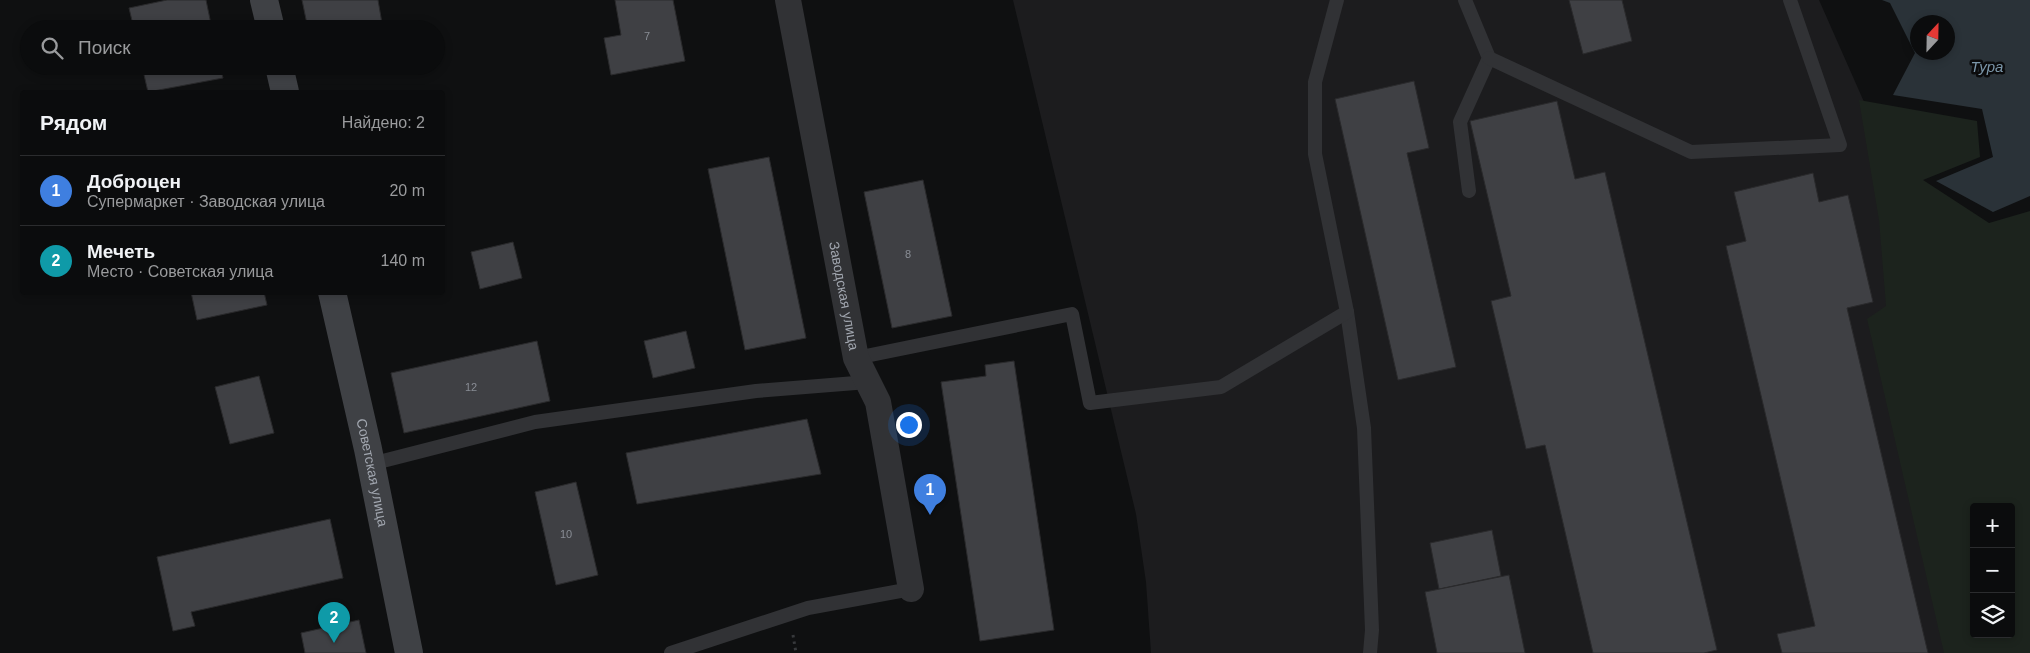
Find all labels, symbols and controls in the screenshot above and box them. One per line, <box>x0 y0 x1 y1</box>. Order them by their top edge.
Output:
north arrow <box>1910 15 1955 60</box>
search box <box>20 20 445 75</box>
house number: 7 <box>644 30 650 42</box>
icon: search <box>38 34 66 62</box>
text: Поиск <box>78 37 131 58</box>
water label: Тура <box>1971 58 2003 75</box>
text: Рядом <box>40 111 107 134</box>
text: Найдено: 2 <box>342 114 425 131</box>
text: Доброцен <box>87 171 181 192</box>
text: 1 <box>52 182 60 199</box>
text: 20 m <box>389 182 425 199</box>
text: Супермаркет · Заводская улица <box>87 193 325 210</box>
street label: Заводская улица <box>826 240 862 352</box>
text: Мечеть <box>87 241 155 262</box>
house number: 8 <box>905 248 911 260</box>
text: 2 <box>52 252 60 269</box>
text: 140 m <box>381 252 425 269</box>
text: Место · Советская улица <box>87 263 273 280</box>
house number: 12 <box>465 381 477 393</box>
your location <box>896 412 922 438</box>
street label: Советская улица <box>353 417 391 528</box>
pin: 1 <box>914 474 946 515</box>
map controls <box>1970 503 2015 638</box>
button: + <box>1970 503 2015 548</box>
house number: 10 <box>560 528 572 540</box>
button: − <box>1970 548 2015 593</box>
button: layers <box>1970 593 2015 638</box>
pin: 2 <box>318 602 350 643</box>

